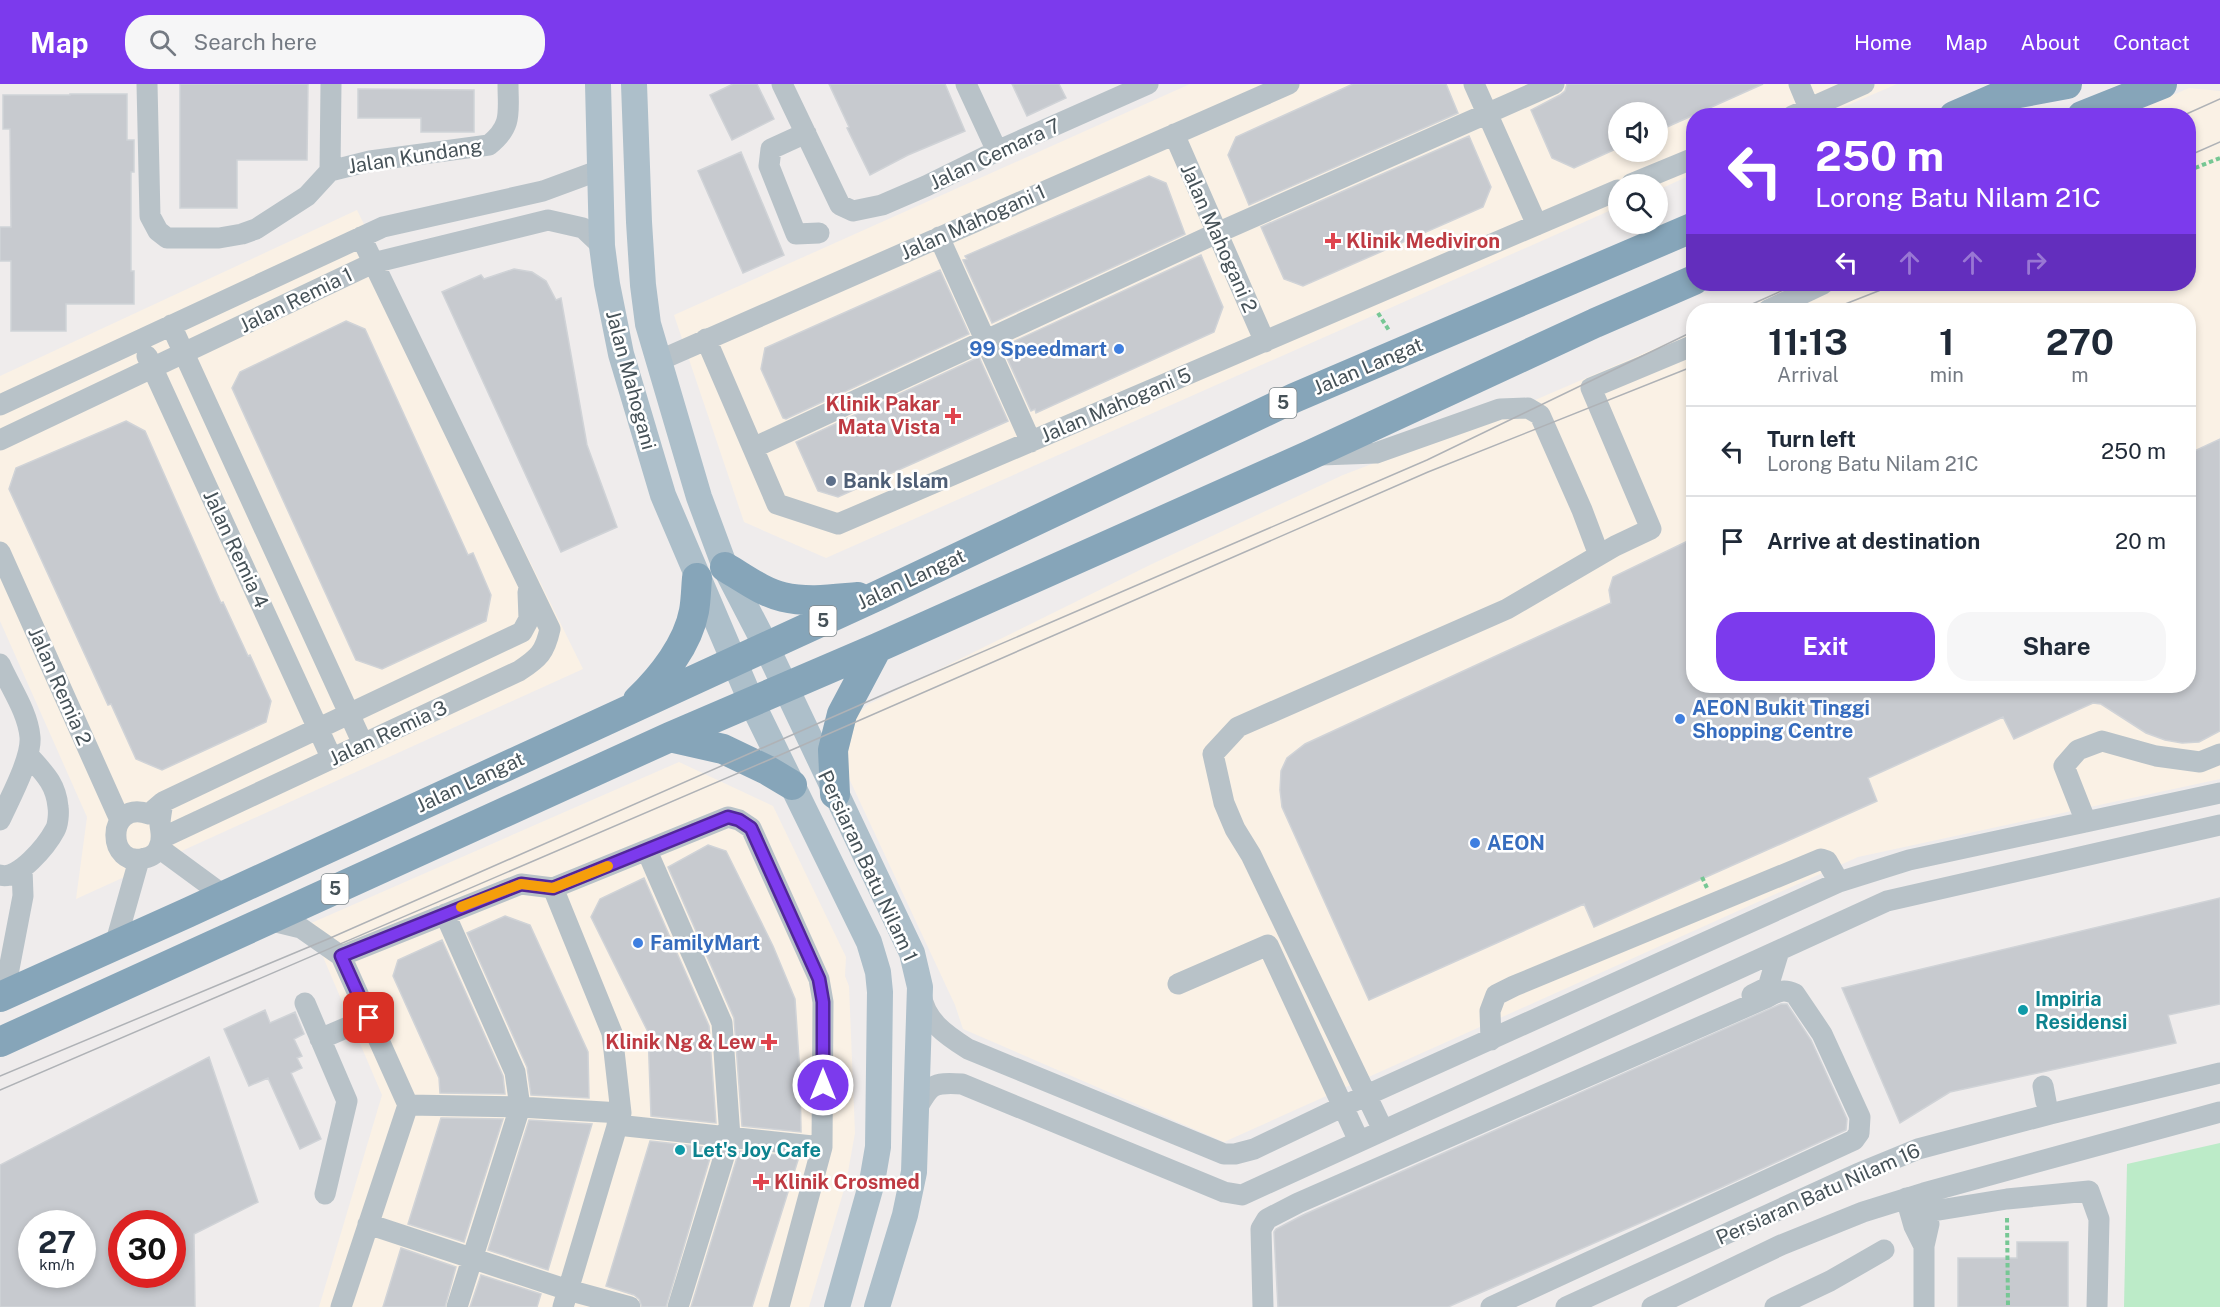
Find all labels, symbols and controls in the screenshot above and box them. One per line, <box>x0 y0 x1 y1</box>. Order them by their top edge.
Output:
search box <box>125 15 545 69</box>
text: Map <box>30 26 89 59</box>
icon: search <box>146 26 179 59</box>
text: Search here <box>194 29 317 55</box>
text: Home <box>1854 30 1912 55</box>
text: Map <box>1945 30 1988 55</box>
text: About <box>2021 30 2080 55</box>
text: Contact <box>2113 30 2190 55</box>
map controls <box>1608 102 1668 234</box>
button: sound <box>1608 102 1668 162</box>
street label: Jalan Cemara 7 <box>926 113 1064 195</box>
text: 250 m <box>1815 131 1944 180</box>
icon: left <box>1716 132 1794 210</box>
street label: Jalan Kundang <box>346 134 484 178</box>
street label: Jalan Mahogani 2 <box>1175 160 1263 316</box>
button: search <box>1608 174 1668 234</box>
street label: Jalan Mahogani 1 <box>897 179 1049 265</box>
text: Lorong Batu Nilam 21C <box>1815 181 2101 213</box>
place label: Klinik Mediviron <box>1346 229 1500 253</box>
marker: Klinik Mediviron <box>1324 232 1342 250</box>
icon: left <box>1830 246 1863 279</box>
icon: ahead <box>1893 246 1926 279</box>
icon: ahead <box>1956 246 1989 279</box>
icon: right <box>2019 246 2052 279</box>
street label: Jalan Remia 1 <box>235 262 357 338</box>
street label: Jalan Mahogani <box>601 308 661 452</box>
text: 11:13 <box>1768 321 1848 363</box>
text: 1 <box>1939 321 1955 363</box>
text: 270 <box>2046 321 2114 363</box>
street label: Jalan Langat <box>1310 332 1426 400</box>
place label: 99 Speedmart <box>969 337 1107 361</box>
marker: 99 Speedmart <box>1112 342 1126 356</box>
street label: Jalan Mahogani 5 <box>1037 362 1195 448</box>
text: Arrival <box>1777 363 1839 387</box>
text: min <box>1930 363 1964 387</box>
text: m <box>2071 363 2089 387</box>
road number: 5 <box>1270 388 1296 418</box>
place label: Klinik Pakar Mata Vista <box>825 392 940 439</box>
marker: Klinik Pakar Mata Vista <box>944 407 962 425</box>
text: Turn left <box>1767 426 1856 452</box>
icon: left <box>1716 435 1749 468</box>
text: 250 m <box>2101 438 2166 464</box>
text: Lorong Batu Nilam 21C <box>1767 452 1979 476</box>
place label: Bank Islam <box>843 469 948 493</box>
marker: Bank Islam <box>824 474 838 488</box>
street label: Jalan Remia 4 <box>198 486 274 612</box>
icon: arrive <box>1716 525 1749 558</box>
text: Arrive at destination <box>1767 528 1980 554</box>
text: 20 m <box>2115 528 2166 554</box>
street label: Jalan Langat <box>853 543 969 615</box>
road number: 5 <box>810 606 836 636</box>
button: Exit <box>1716 612 1935 681</box>
button: Share <box>1947 612 2166 681</box>
street label: Jalan Remia 2 <box>23 623 97 749</box>
street label: Jalan Remia 3 <box>325 695 451 771</box>
place label: AEON Bukit Tinggi Shopping Centre <box>1692 696 1870 743</box>
marker: AEON Bukit Tinggi Shopping Centre <box>1673 712 1687 726</box>
street label: Jalan Langat <box>412 746 528 818</box>
street label: Persiaran Batu Nilam 1 <box>813 767 923 965</box>
place label: AEON <box>1487 831 1545 855</box>
marker: AEON <box>1468 836 1482 850</box>
road number: 5 <box>322 874 348 904</box>
place label: FamilyMart <box>650 931 760 955</box>
marker: FamilyMart <box>631 936 645 950</box>
place label: Impiria Residensi <box>2035 987 2127 1034</box>
pin <box>343 992 394 1043</box>
icon: arrive <box>352 1001 385 1034</box>
marker: Impiria Residensi <box>2016 1003 2030 1017</box>
place label: Klinik Ng & Lew <box>605 1030 756 1054</box>
marker: Klinik Ng & Lew <box>760 1033 778 1051</box>
position arrow <box>791 1053 855 1117</box>
place label: Let's Joy Cafe <box>692 1138 821 1162</box>
street label: Persiaran Batu Nilam 16 <box>1712 1138 1924 1250</box>
marker: Let's Joy Cafe <box>673 1143 687 1157</box>
place label: Klinik Crosmed <box>774 1170 920 1194</box>
marker: Klinik Crosmed <box>752 1173 770 1191</box>
speed limit sign: 30 <box>108 1210 186 1288</box>
text: 27 <box>38 1224 76 1260</box>
text: km/h <box>39 1256 75 1273</box>

